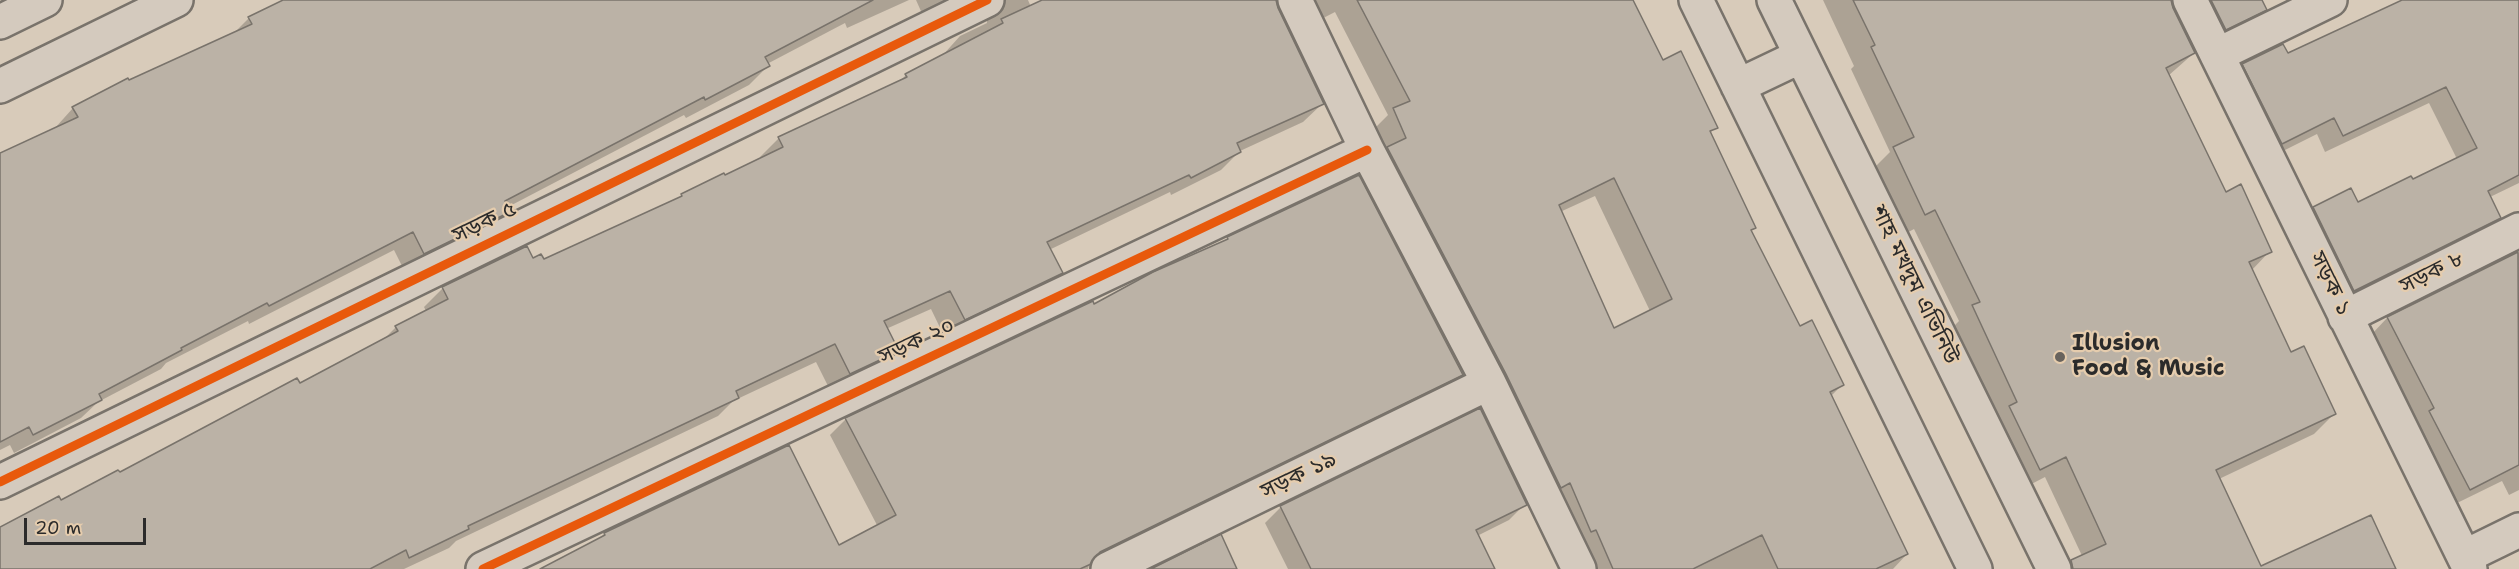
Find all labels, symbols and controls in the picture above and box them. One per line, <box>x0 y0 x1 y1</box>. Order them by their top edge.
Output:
street label: সড়ক ৫ <box>449 196 521 250</box>
street label: শাহ মখদুম এভিনিউ <box>1864 201 1964 369</box>
street label: সড়ক ৮ <box>2396 246 2468 300</box>
street label: সড়ক ১ <box>2303 248 2357 320</box>
street label: সড়ক ২০ <box>875 313 959 371</box>
place label: Illusion Food & Music <box>2072 331 2225 382</box>
marker: Illusion Food & Music <box>2053 350 2067 364</box>
street label: সড়ক ১৯ <box>1257 446 1341 506</box>
scale bar <box>27 506 148 544</box>
text: 20 m <box>35 516 81 540</box>

